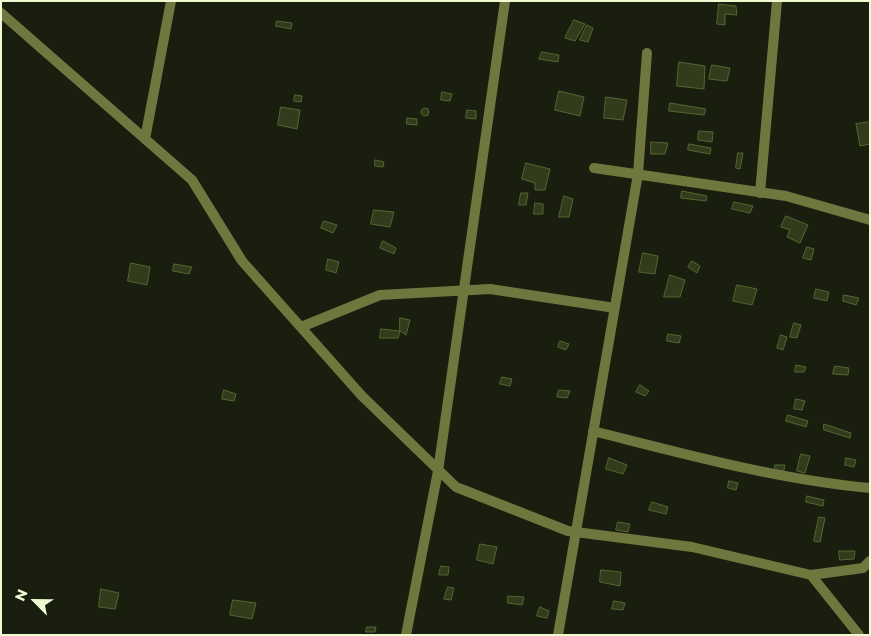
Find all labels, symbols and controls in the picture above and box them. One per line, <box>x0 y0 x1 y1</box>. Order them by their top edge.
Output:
north arrow <box>10 576 60 626</box>
text: N <box>11 586 32 604</box>

